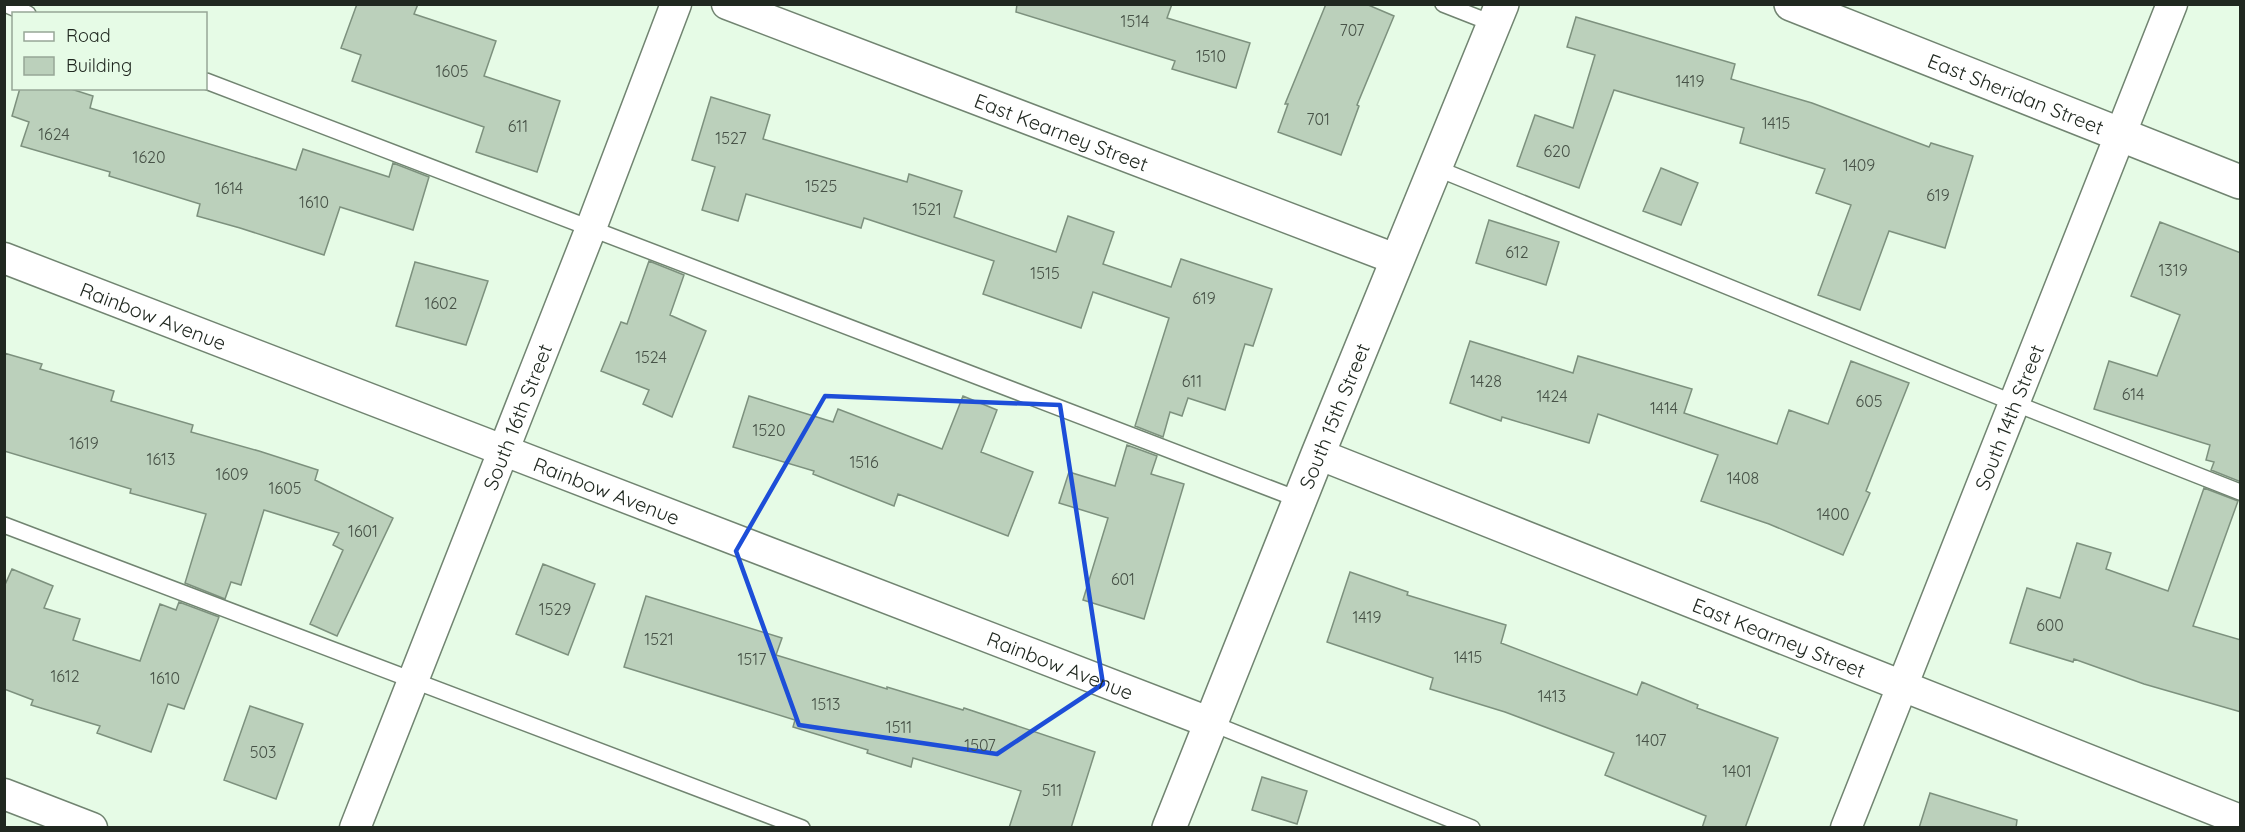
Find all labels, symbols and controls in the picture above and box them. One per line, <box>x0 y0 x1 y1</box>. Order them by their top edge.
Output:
house number: 1514 <box>1121 11 1149 31</box>
legend <box>12 12 207 90</box>
house number: 707 <box>1339 20 1365 40</box>
text: Road <box>66 24 111 47</box>
house number: 1510 <box>1196 46 1226 66</box>
street label: East Sheridan Street <box>1924 47 2108 139</box>
text: Building <box>66 54 132 77</box>
house number: 1605 <box>436 61 468 81</box>
house number: 1419 <box>1676 71 1704 91</box>
street label: East Kearney Street <box>971 87 1152 176</box>
house number: 701 <box>1306 109 1330 129</box>
house number: 1415 <box>1762 113 1790 133</box>
house number: 611 <box>508 116 528 136</box>
house number: 1624 <box>38 124 70 144</box>
house number: 1527 <box>715 128 747 148</box>
house number: 620 <box>1544 141 1571 161</box>
house number: 1620 <box>133 147 165 167</box>
house number: 1409 <box>1843 155 1875 175</box>
house number: 1525 <box>805 176 837 196</box>
house number: 1614 <box>215 178 243 198</box>
house number: 619 <box>1926 185 1950 205</box>
house number: 1610 <box>299 192 329 212</box>
house number: 1521 <box>912 199 942 219</box>
house number: 612 <box>1505 242 1529 262</box>
house number: 1319 <box>2158 260 2188 280</box>
house number: 1515 <box>1030 263 1060 283</box>
street label: Rainbow Avenue <box>77 276 230 355</box>
house number: 619 <box>1192 288 1216 308</box>
house number: 1602 <box>425 293 458 313</box>
street label: South 15th Street <box>1293 339 1375 492</box>
street label: South 16th Street <box>477 340 557 493</box>
street label: South 14th Street <box>1969 340 2049 493</box>
house number: 1524 <box>635 347 667 367</box>
house number: 611 <box>1182 371 1202 391</box>
house number: 1428 <box>1470 371 1502 391</box>
house number: 614 <box>2122 384 2144 404</box>
house number: 1424 <box>1536 386 1568 406</box>
house number: 605 <box>1856 391 1882 411</box>
house number: 1414 <box>1650 398 1678 418</box>
house number: 1520 <box>752 420 786 440</box>
house number: 1619 <box>69 433 99 453</box>
house number: 1613 <box>147 449 175 469</box>
street label: Rainbow Avenue <box>530 451 683 530</box>
house number: 1516 <box>849 452 879 472</box>
house number: 1609 <box>216 464 249 484</box>
house number: 1408 <box>1727 468 1759 488</box>
house number: 1605 <box>269 478 301 498</box>
house number: 1400 <box>1816 504 1850 524</box>
house number: 1601 <box>348 521 378 541</box>
house number: 601 <box>1111 569 1135 589</box>
street label: East Kearney Street <box>1689 591 1869 683</box>
house number: 1529 <box>539 599 571 619</box>
house number: 1419 <box>1353 607 1381 627</box>
house number: 600 <box>2036 615 2064 635</box>
street label: Rainbow Avenue <box>984 625 1137 704</box>
house number: 1521 <box>644 629 674 649</box>
house number: 1415 <box>1454 647 1482 667</box>
house number: 1517 <box>738 649 766 669</box>
house number: 1612 <box>50 666 80 686</box>
house number: 1610 <box>150 668 180 688</box>
house number: 1413 <box>1538 686 1566 706</box>
house number: 1513 <box>812 694 840 714</box>
house number: 1511 <box>886 717 912 737</box>
house number: 1407 <box>1636 730 1666 750</box>
house number: 1507 <box>964 735 996 755</box>
house number: 503 <box>250 742 276 762</box>
house number: 1401 <box>1722 761 1752 781</box>
house number: 511 <box>1042 780 1062 800</box>

